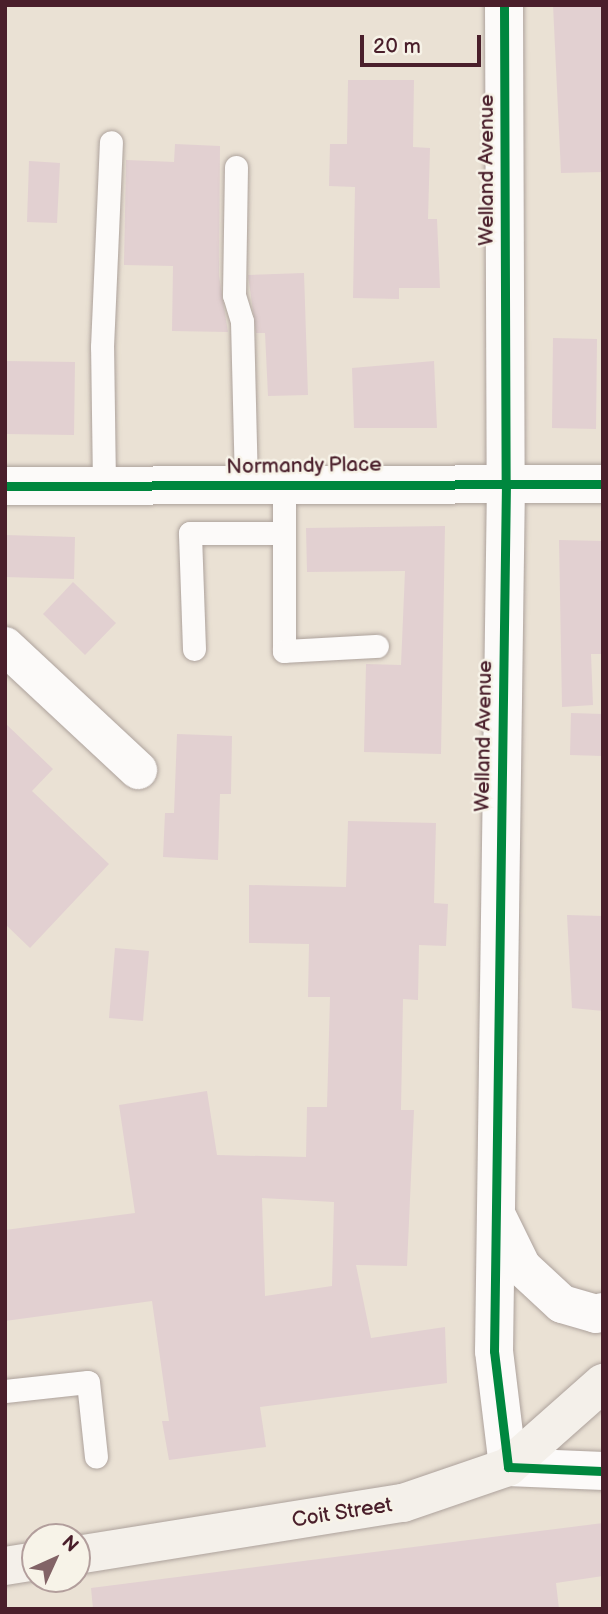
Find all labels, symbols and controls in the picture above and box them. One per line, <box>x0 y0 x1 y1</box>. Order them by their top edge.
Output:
scale bar <box>363 21 484 65</box>
text: 20 m <box>373 34 421 59</box>
street label: Welland Avenue <box>474 94 500 246</box>
street label: Normandy Place <box>225 452 383 480</box>
street label: Welland Avenue <box>470 660 498 812</box>
street label: Coit Street <box>290 1493 394 1533</box>
north arrow <box>21 1523 91 1593</box>
text: N <box>57 1531 83 1557</box>

